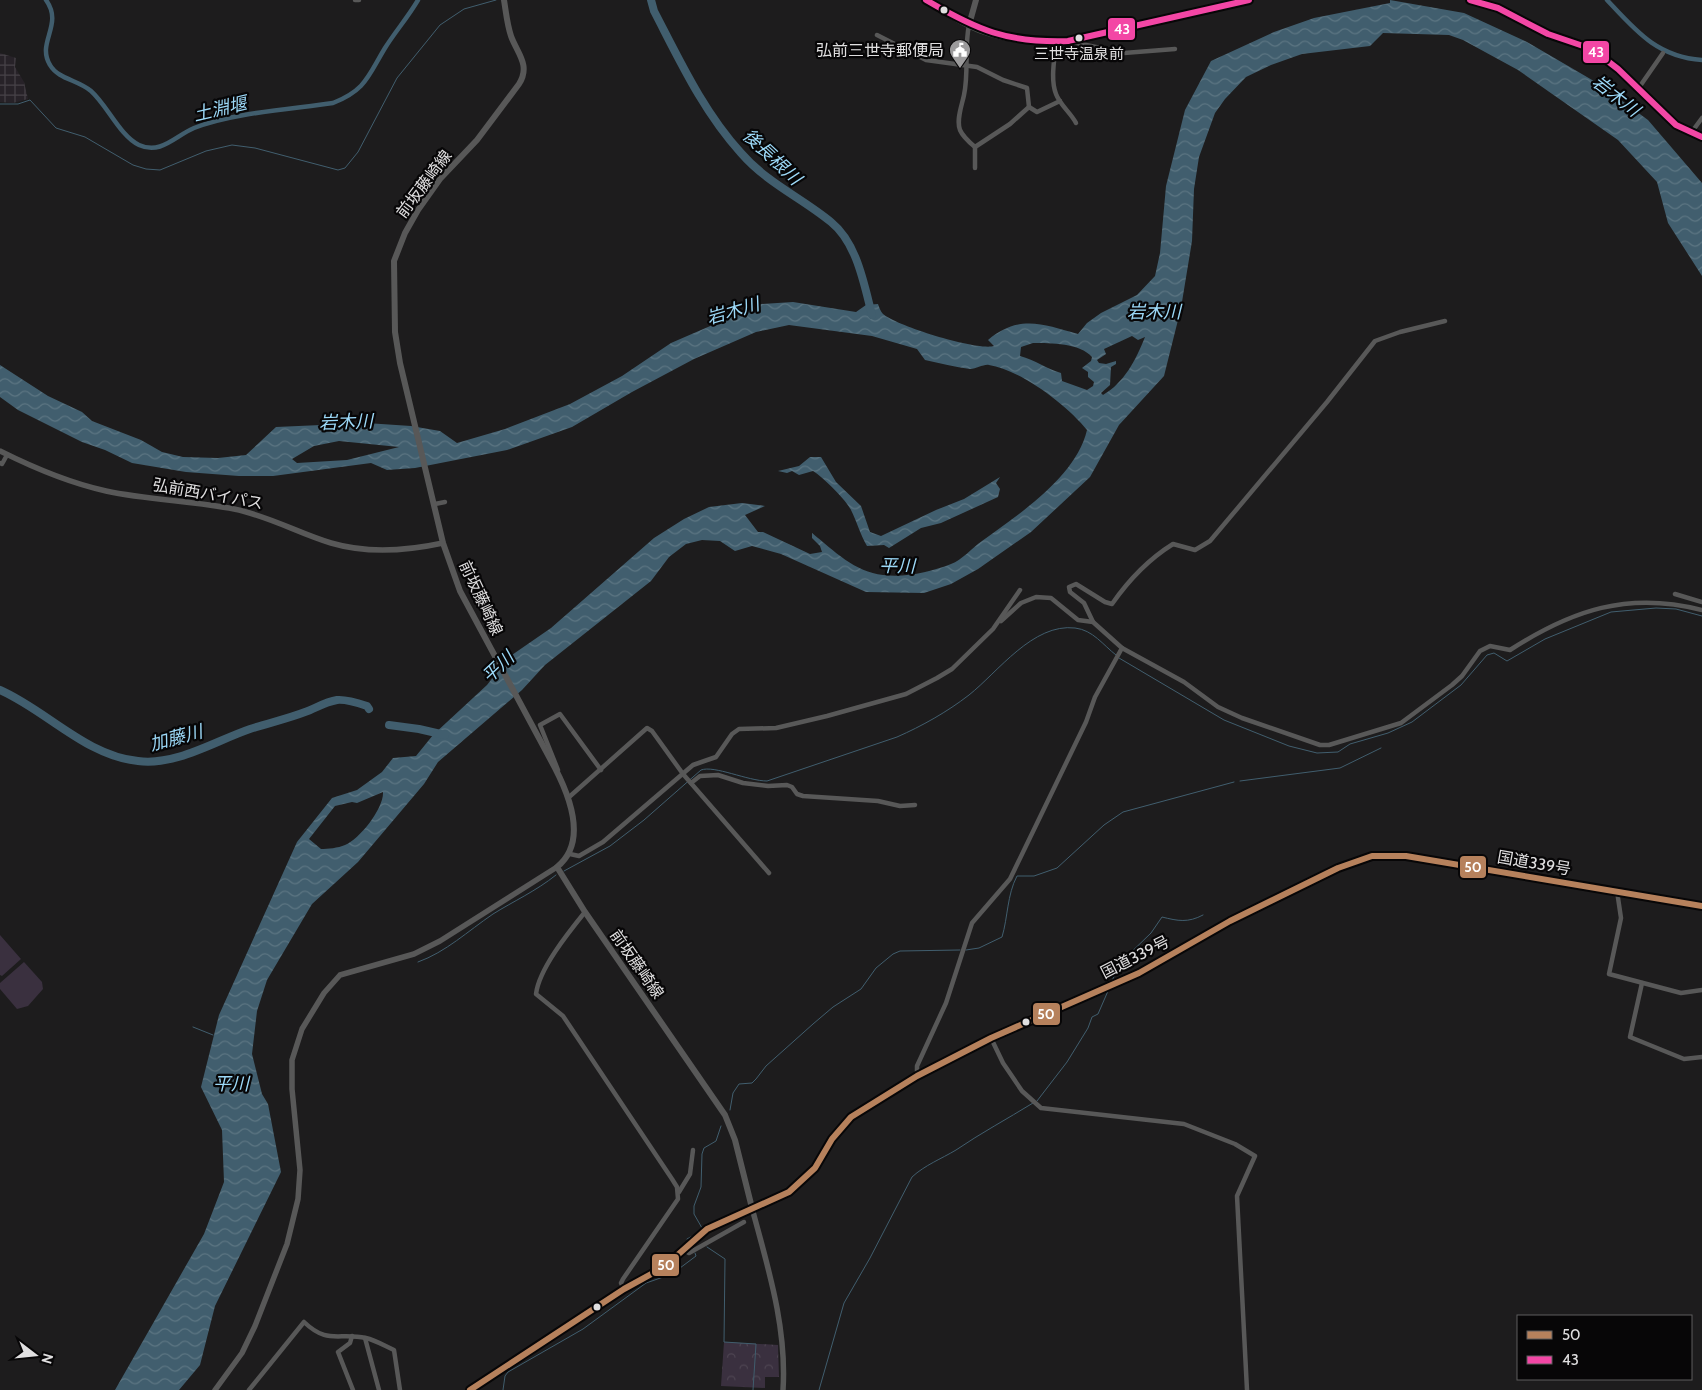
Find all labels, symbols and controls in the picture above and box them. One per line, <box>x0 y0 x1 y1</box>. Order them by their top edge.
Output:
unlabelled marker <box>939 5 949 15</box>
line badge: 43 <box>1107 17 1136 41</box>
text: 43 <box>1114 20 1130 38</box>
marker: 三世寺温泉前 <box>1074 33 1084 43</box>
public building icon: 弘前三世寺郵便局 <box>948 38 972 69</box>
line badge: 43 <box>1582 40 1610 64</box>
place label: 弘前三世寺郵便局 <box>816 41 944 60</box>
text: 43 <box>1588 43 1604 61</box>
place label: 三世寺温泉前 <box>1034 45 1124 63</box>
water label: 岩木川 <box>1588 71 1646 123</box>
water label: 土淵堰 <box>191 92 252 126</box>
water label: 後長根川 <box>738 124 807 191</box>
street label: 前坂藤崎線 <box>392 146 456 222</box>
water label: 岩木川 <box>704 292 764 329</box>
water label: 岩木川 <box>1127 301 1183 323</box>
water label: 岩木川 <box>319 410 375 434</box>
street label: 弘前西バイパス <box>151 475 265 513</box>
water label: 平川 <box>879 555 917 577</box>
street label: 前坂藤崎線 <box>455 558 507 638</box>
water label: 平川 <box>477 645 520 687</box>
water label: 加藤川 <box>147 720 207 756</box>
street label: 国道339号 <box>1496 847 1572 879</box>
line badge: 50 <box>1459 855 1487 879</box>
text: 50 <box>1464 858 1482 876</box>
street label: 前坂藤崎線 <box>606 926 668 1002</box>
street label: 国道339号 <box>1098 932 1172 982</box>
line badge: 50 <box>1032 1002 1061 1026</box>
text: 50 <box>1037 1005 1055 1023</box>
unlabelled marker <box>1021 1017 1031 1027</box>
water label: 平川 <box>213 1073 251 1095</box>
line badge: 50 <box>651 1253 680 1277</box>
text: 50 <box>657 1256 675 1274</box>
unlabelled marker <box>592 1302 602 1312</box>
legend <box>1517 1315 1692 1380</box>
text: 50 <box>1562 1326 1581 1344</box>
north arrow <box>10 1330 60 1380</box>
text: N <box>37 1351 58 1366</box>
text: 43 <box>1562 1351 1579 1369</box>

